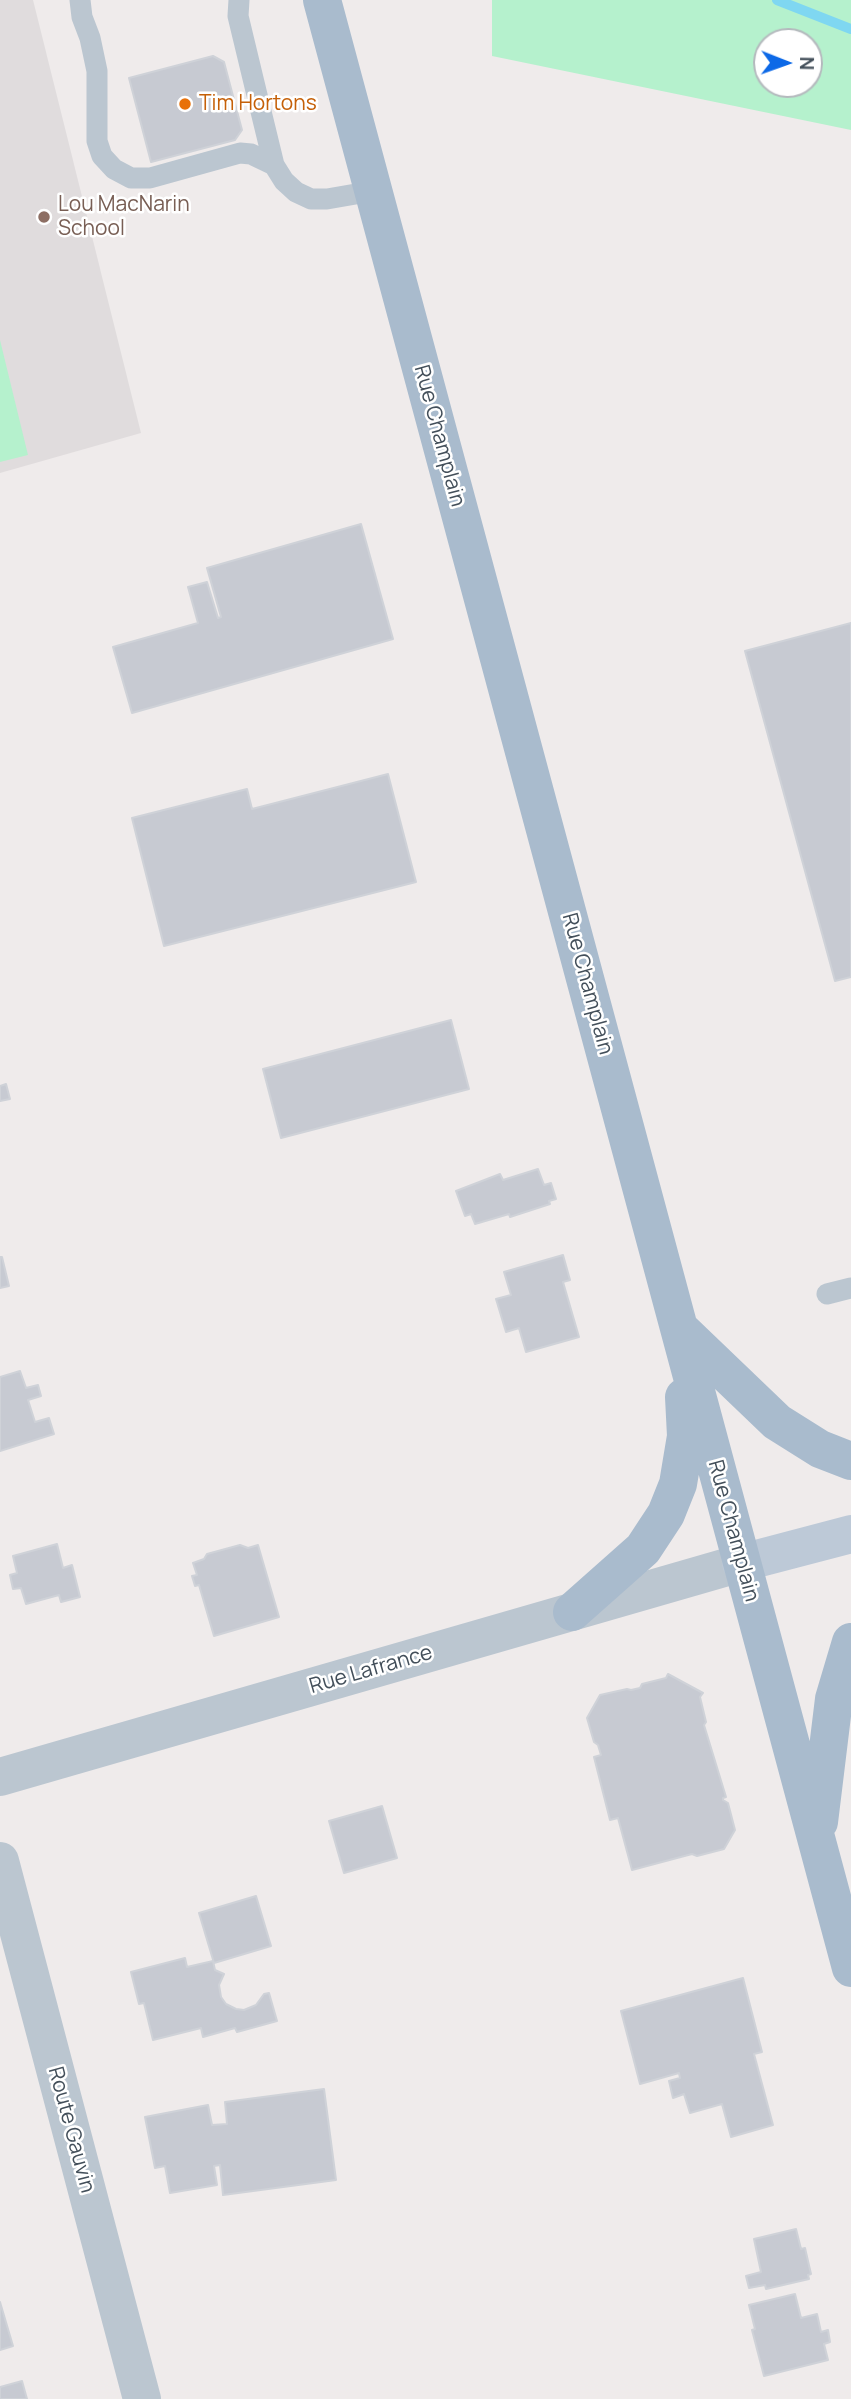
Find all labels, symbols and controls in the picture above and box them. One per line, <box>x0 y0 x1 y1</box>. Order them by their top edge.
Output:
north arrow <box>753 28 823 98</box>
text: N <box>794 56 820 70</box>
place label: Tim Hortons <box>199 91 317 117</box>
marker: Tim Hortons <box>177 96 193 112</box>
place label: Lou MacNarin School <box>58 192 190 242</box>
marker: Lou MacNarin School <box>36 209 52 225</box>
street label: Rue Champlain <box>408 362 470 510</box>
street label: Rue Champlain <box>556 910 618 1058</box>
street label: Rue Champlain <box>702 1457 764 1605</box>
street label: Rue Lafrance <box>307 1640 435 1700</box>
street label: Route Gauvin <box>42 2064 100 2196</box>

